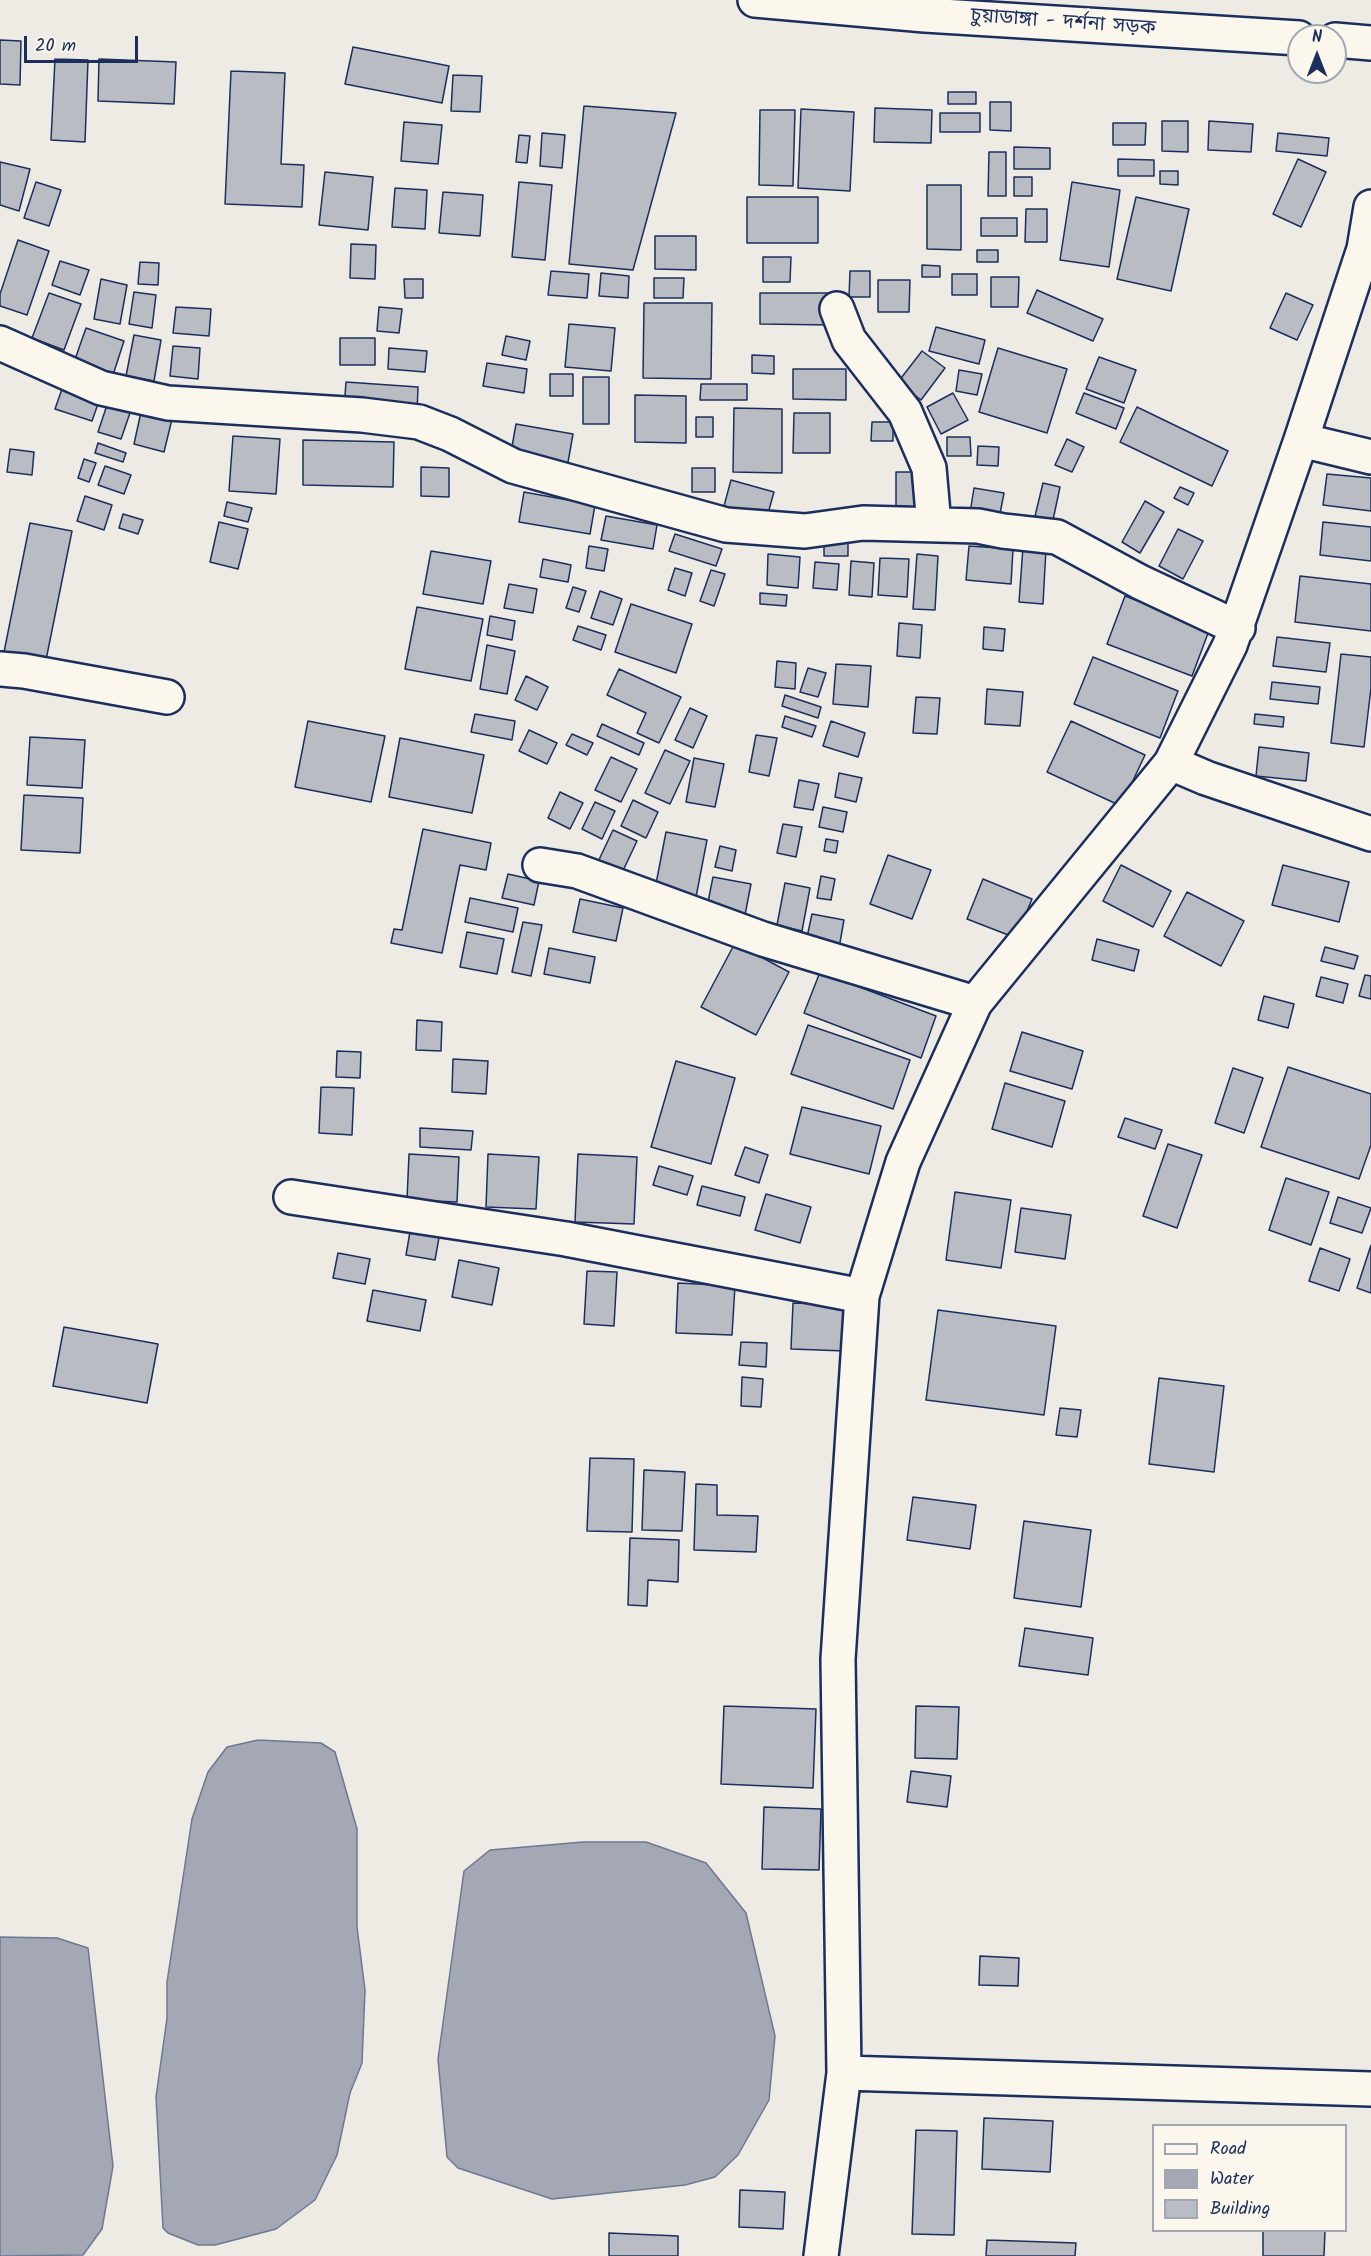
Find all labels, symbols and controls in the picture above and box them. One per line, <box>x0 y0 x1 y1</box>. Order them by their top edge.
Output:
street label: চুয়াডাঙ্গা - দর্শনা সড়ক <box>970 6 1156 42</box>
scale bar <box>27 24 141 62</box>
north arrow <box>1287 24 1347 84</box>
text: N <box>1312 25 1322 50</box>
text: 20 m <box>35 32 76 61</box>
legend <box>1152 2124 1347 2232</box>
text: Road <box>1210 2135 1246 2164</box>
text: Water <box>1210 2165 1254 2194</box>
text: Building <box>1210 2195 1270 2224</box>

